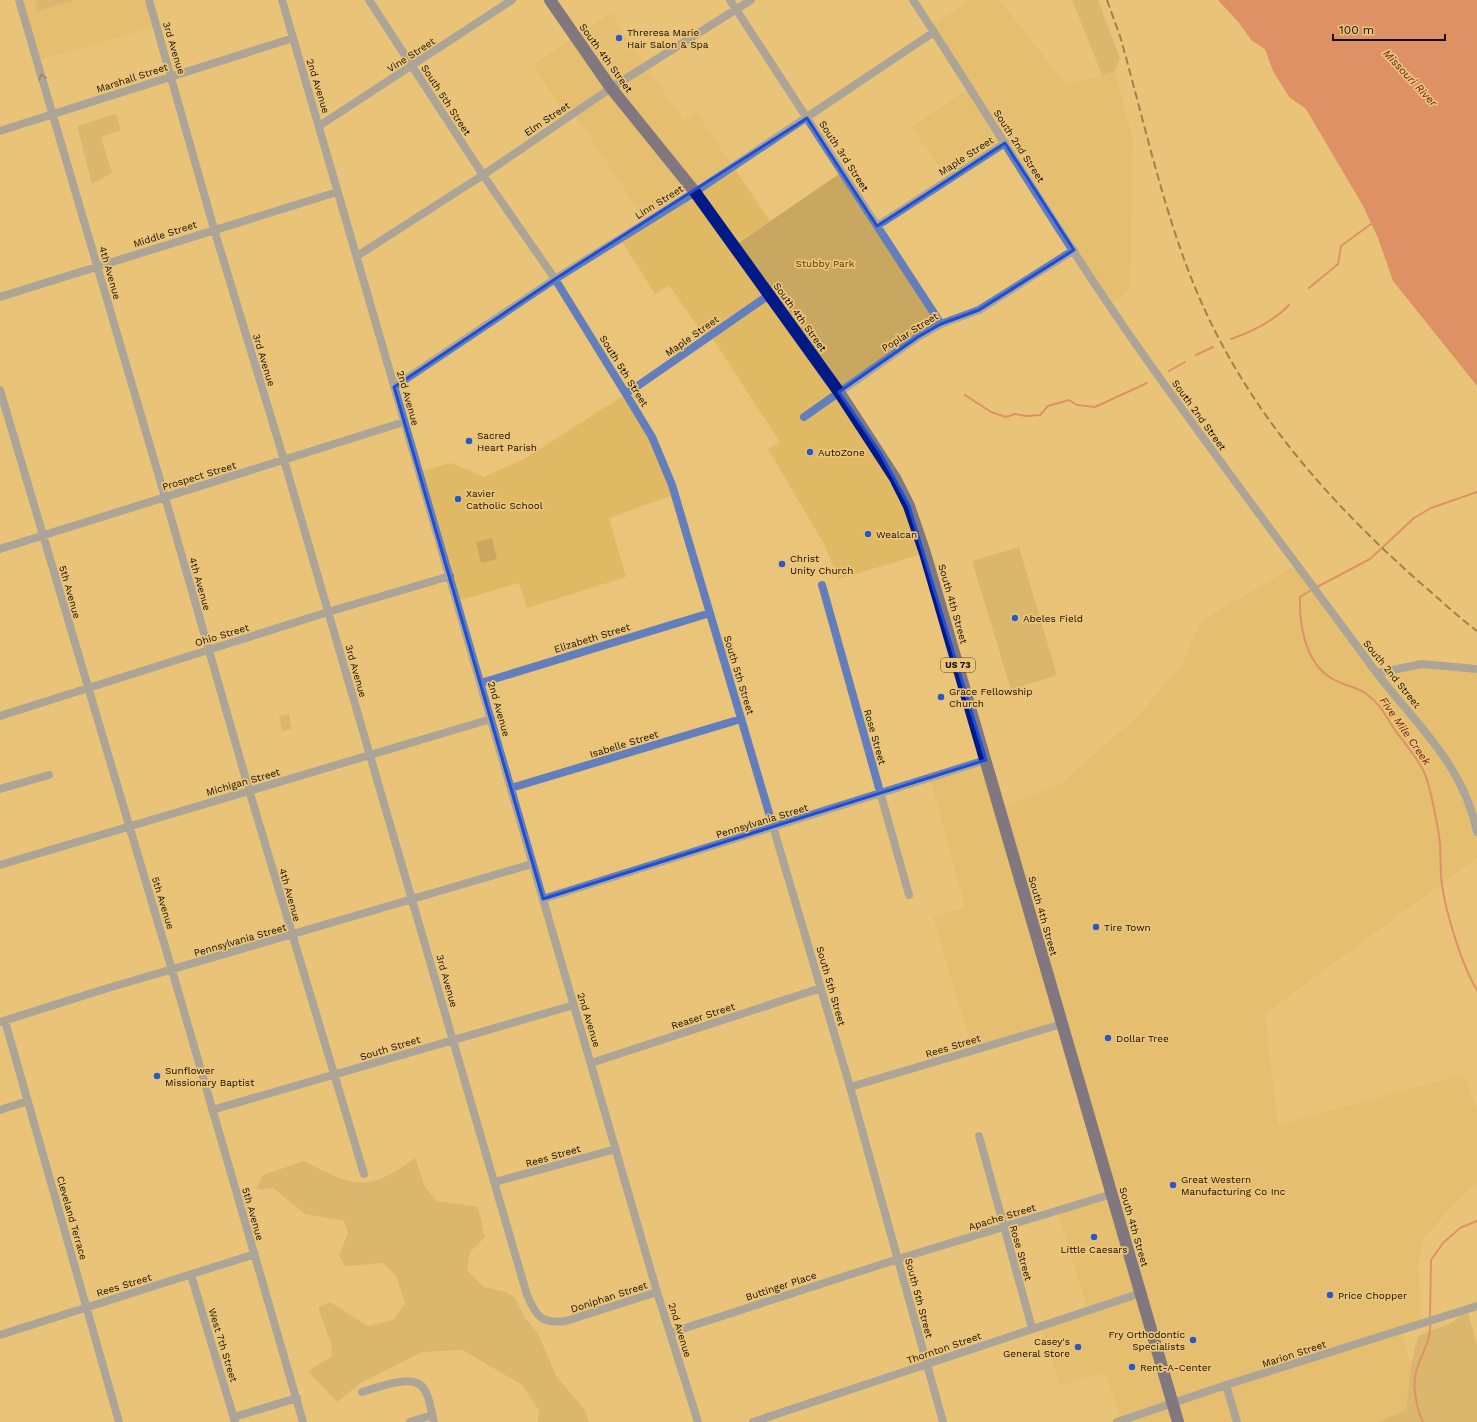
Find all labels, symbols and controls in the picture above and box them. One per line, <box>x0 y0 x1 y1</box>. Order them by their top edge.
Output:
scale bar <box>1333 16 1445 42</box>
street label: 3rd Avenue <box>161 20 187 76</box>
street label: South 4th Street <box>577 21 635 95</box>
text: 100 m <box>1339 23 1374 37</box>
place label: Threresa Marie Hair Salon & Spa <box>627 27 709 50</box>
marker: Threresa Marie Hair Salon & Spa <box>614 33 624 43</box>
street label: Vine Street <box>385 35 438 74</box>
water label: Missouri River <box>1380 47 1440 110</box>
street label: 2nd Avenue <box>304 57 332 115</box>
street label: Marshall Street <box>95 61 170 95</box>
street label: South 5th Street <box>419 63 473 138</box>
one-way arrow <box>38 73 47 80</box>
street label: Elm Street <box>522 99 572 138</box>
street label: South 2nd Street <box>991 108 1047 185</box>
street label: South 3rd Street <box>817 119 871 194</box>
street label: Maple Street <box>937 134 996 178</box>
street label: Linn Street <box>633 182 686 221</box>
street label: Middle Street <box>132 218 199 249</box>
street label: 4th Avenue <box>97 245 123 301</box>
park label: Stubby Park <box>796 258 855 269</box>
street label: South 4th Street <box>771 280 829 354</box>
street label: Poplar Street <box>880 310 941 354</box>
street label: Maple Street <box>663 313 722 359</box>
street label: 3rd Avenue <box>251 332 277 388</box>
street label: South 5th Street <box>598 333 651 409</box>
street label: 2nd Avenue <box>395 369 421 427</box>
street label: South 2nd Street <box>1170 378 1229 453</box>
place label: Sacred Heart Parish <box>477 430 537 453</box>
marker: Sacred Heart Parish <box>464 436 474 446</box>
marker: AutoZone <box>805 447 815 457</box>
place label: AutoZone <box>818 447 865 458</box>
street label: Prospect Street <box>161 459 238 492</box>
place label: Xavier Catholic School <box>466 488 543 511</box>
marker: Xavier Catholic School <box>453 494 463 504</box>
marker: Wealcan <box>863 529 873 539</box>
place label: Wealcan <box>876 529 917 540</box>
place label: Christ Unity Church <box>790 553 853 576</box>
street label: 4th Avenue <box>187 556 213 612</box>
marker: Christ Unity Church <box>777 559 787 569</box>
street label: South 4th Street <box>936 563 970 646</box>
street label: 5th Avenue <box>57 564 83 620</box>
marker: Abeles Field <box>1010 613 1020 623</box>
place label: Abeles Field <box>1023 613 1083 624</box>
street label: Ohio Street <box>194 621 251 648</box>
street label: Elizabeth Street <box>553 621 632 655</box>
street label: South 5th Street <box>722 634 756 717</box>
street label: South 2nd Street <box>1361 638 1423 711</box>
street label: 3rd Avenue <box>343 643 369 699</box>
road number: US 73 <box>941 658 975 672</box>
street label: 2nd Avenue <box>486 680 512 738</box>
place label: Grace Fellowship Church <box>949 686 1033 709</box>
marker: Grace Fellowship Church <box>936 692 946 702</box>
water label: Five Mile Creek <box>1377 694 1434 768</box>
street label: Rose Street <box>862 708 888 767</box>
street label: Isabelle Street <box>588 728 660 760</box>
street label: Michigan Street <box>205 766 282 798</box>
street label: Pennsylvania Street <box>715 802 810 840</box>
street label: 4th Avenue <box>277 867 303 923</box>
street label: 5th Avenue <box>150 875 176 931</box>
street label: South 4th Street <box>1026 875 1060 958</box>
street label: Pennsylvania Street <box>193 921 288 958</box>
marker: Tire Town <box>1091 922 1101 932</box>
place label: Tire Town <box>1104 922 1151 933</box>
street label: South 5th Street <box>814 945 848 1028</box>
street label: 3rd Avenue <box>434 953 460 1009</box>
street label: 2nd Avenue <box>575 991 603 1049</box>
street label: Reaser Street <box>670 1000 737 1031</box>
street label: Rees Street <box>924 1032 983 1060</box>
street label: South Street <box>359 1033 422 1062</box>
marker: Dollar Tree <box>1103 1033 1113 1043</box>
place label: Dollar Tree <box>1116 1033 1169 1044</box>
place label: Sunflower Missionary Baptist <box>165 1065 255 1088</box>
marker: Sunflower Missionary Baptist <box>152 1071 162 1081</box>
street label: Rees Street <box>524 1143 583 1169</box>
place label: Great Western Manufacturing Co Inc <box>1181 1174 1286 1197</box>
street label: Cleveland Terrace <box>55 1175 89 1261</box>
marker: Great Western Manufacturing Co Inc <box>1168 1180 1178 1190</box>
street label: 5th Avenue <box>240 1186 266 1242</box>
street label: South 4th Street <box>1117 1186 1151 1269</box>
street label: Apache Street <box>967 1201 1038 1232</box>
street label: Rose Street <box>1008 1224 1034 1283</box>
marker: Little Caesars <box>1089 1232 1099 1242</box>
place label: Little Caesars <box>1061 1244 1127 1255</box>
street label: South 5th Street <box>903 1257 935 1340</box>
street label: Buttinger Place <box>744 1269 818 1303</box>
street label: Rees Street <box>95 1271 154 1299</box>
street label: Doniphan Street <box>569 1279 649 1315</box>
marker: Price Chopper <box>1325 1290 1335 1300</box>
place label: Price Chopper <box>1338 1290 1407 1301</box>
street label: 2nd Avenue <box>666 1301 694 1359</box>
street label: West 7th Street <box>206 1307 240 1384</box>
place label: Fry Orthodontic Specialists <box>1108 1329 1185 1352</box>
street label: Thornton Street <box>905 1330 983 1366</box>
marker: Fry Orthodontic Specialists <box>1188 1335 1198 1345</box>
place label: Casey's General Store <box>1003 1336 1070 1359</box>
street label: Marion Street <box>1261 1338 1328 1370</box>
marker: Casey's General Store <box>1073 1342 1083 1352</box>
marker: Rent-A-Center <box>1127 1362 1137 1372</box>
place label: Rent-A-Center <box>1140 1362 1212 1373</box>

